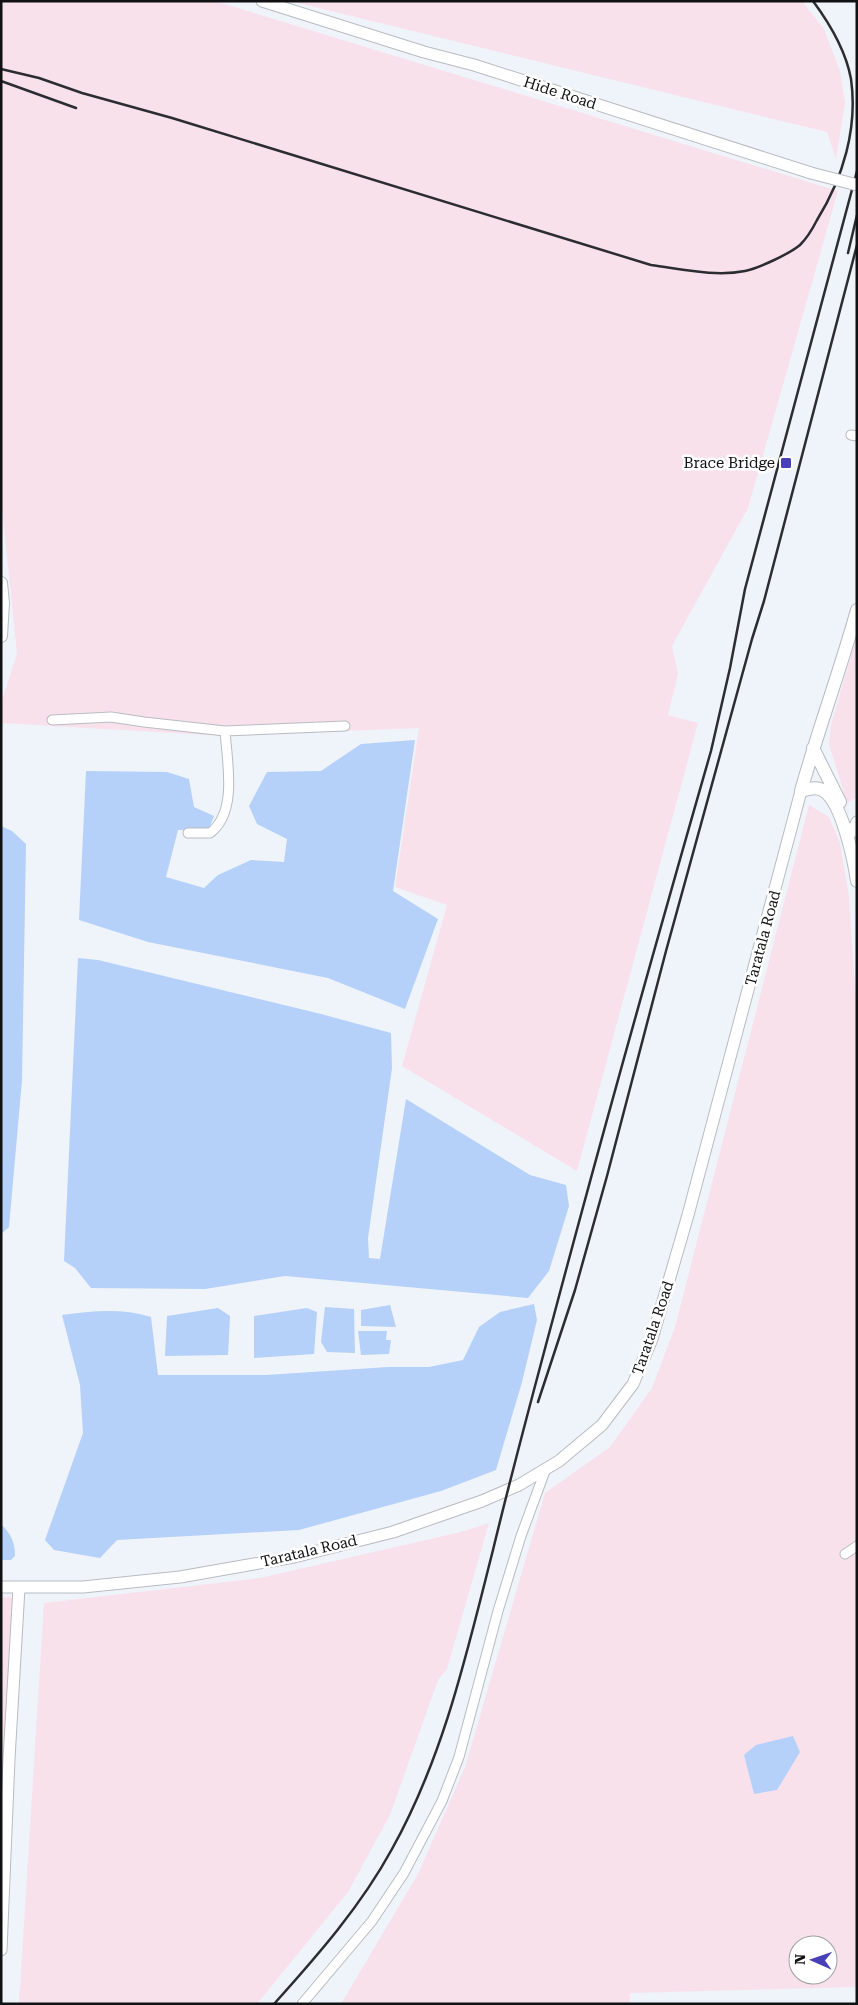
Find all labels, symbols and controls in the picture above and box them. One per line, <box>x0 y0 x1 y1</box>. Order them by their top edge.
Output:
street label: Hide Road <box>521 73 599 113</box>
place label: Brace Bridge <box>684 454 775 472</box>
marker: Brace Bridge <box>779 456 793 470</box>
street label: Taratala Road <box>742 888 785 988</box>
street label: Taratala Road <box>628 1278 678 1377</box>
street label: Taratala Road <box>259 1531 359 1571</box>
north arrow <box>788 1935 838 1985</box>
text: N <box>792 1954 808 1965</box>

